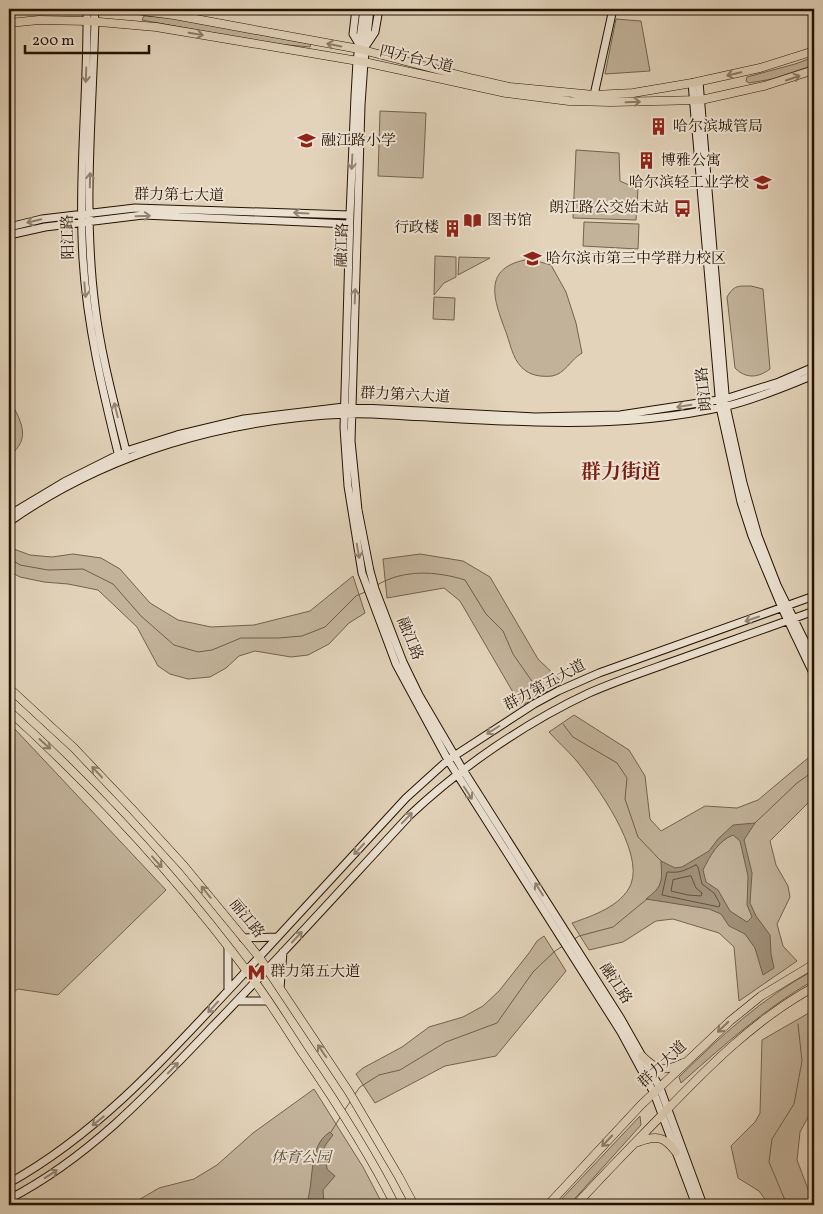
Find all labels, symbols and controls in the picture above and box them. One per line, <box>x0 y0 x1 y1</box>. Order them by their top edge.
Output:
scale bar <box>25 22 149 54</box>
one-way arrow <box>188 30 204 40</box>
text: 200 m <box>32 31 75 52</box>
one-way arrow <box>326 39 342 49</box>
street label: 四方台大道 <box>377 41 455 79</box>
one-way arrow <box>81 66 91 83</box>
one-way arrow <box>726 70 742 79</box>
one-way arrow <box>784 73 800 82</box>
one-way arrow <box>625 97 641 106</box>
building icon: 哈尔滨城管局 <box>649 117 669 137</box>
place label: 哈尔滨城管局 <box>673 117 763 138</box>
school or university icon: 融江路小学 <box>297 131 317 151</box>
place label: 融江路小学 <box>321 131 396 152</box>
building icon: 博雅公寓 <box>637 151 657 171</box>
place label: 博雅公寓 <box>661 151 721 172</box>
one-way arrow <box>347 154 357 170</box>
one-way arrow <box>85 172 95 188</box>
place label: 哈尔滨轻工业学校 <box>629 173 749 194</box>
school or university icon: 哈尔滨轻工业学校 <box>753 173 773 193</box>
street label: 群力第七大道 <box>134 185 224 207</box>
place label: 朗江路公交始末站 <box>549 198 669 219</box>
bus stop icon: 朗江路公交始末站 <box>673 198 693 218</box>
one-way arrow <box>293 208 309 217</box>
one-way arrow <box>135 211 151 221</box>
library icon: 图书馆 <box>463 211 483 231</box>
place label: 图书馆 <box>487 211 532 232</box>
street label: 阳江路 <box>58 214 80 260</box>
one-way arrow <box>27 217 43 226</box>
place label: 行政楼 <box>394 218 439 239</box>
building icon: 行政楼 <box>443 218 463 238</box>
street label: 融江路 <box>332 222 354 268</box>
school or university icon: 哈尔滨市第三中学群力校区 <box>522 249 542 269</box>
place label: 哈尔滨市第三中学群力校区 <box>546 249 726 270</box>
one-way arrow <box>81 281 90 297</box>
one-way arrow <box>350 289 359 305</box>
street label: 朗江路 <box>692 366 718 412</box>
street label: 群力第六大道 <box>360 383 450 409</box>
one-way arrow <box>676 401 692 411</box>
one-way arrow <box>111 403 120 419</box>
district label: 群力街道 <box>581 459 661 487</box>
one-way arrow <box>354 543 364 559</box>
street label: 融江路 <box>391 614 427 664</box>
one-way arrow <box>745 615 760 624</box>
street label: 群力第五大道 <box>500 656 590 716</box>
one-way arrow <box>486 725 500 735</box>
one-way arrow <box>38 738 51 750</box>
one-way arrow <box>91 765 103 778</box>
one-way arrow <box>463 785 473 799</box>
one-way arrow <box>401 812 413 824</box>
one-way arrow <box>353 842 365 855</box>
one-way arrow <box>151 855 162 868</box>
one-way arrow <box>533 883 543 897</box>
one-way arrow <box>200 886 211 899</box>
street label: 丽江路 <box>224 895 268 943</box>
one-way arrow <box>291 931 303 944</box>
street label: 融江路 <box>594 959 636 1009</box>
metro station icon: 群力第五大道 <box>246 962 266 982</box>
place label: 群力第五大道 <box>270 962 360 983</box>
one-way arrow <box>207 1000 219 1013</box>
one-way arrow <box>717 1021 729 1033</box>
street label: 群力大道 <box>634 1037 692 1093</box>
one-way arrow <box>317 1044 327 1058</box>
one-way arrow <box>167 1062 179 1074</box>
one-way arrow <box>91 1115 104 1127</box>
one-way arrow <box>601 1135 613 1148</box>
park label: 体育公园 <box>271 1148 333 1169</box>
one-way arrow <box>43 1169 57 1179</box>

